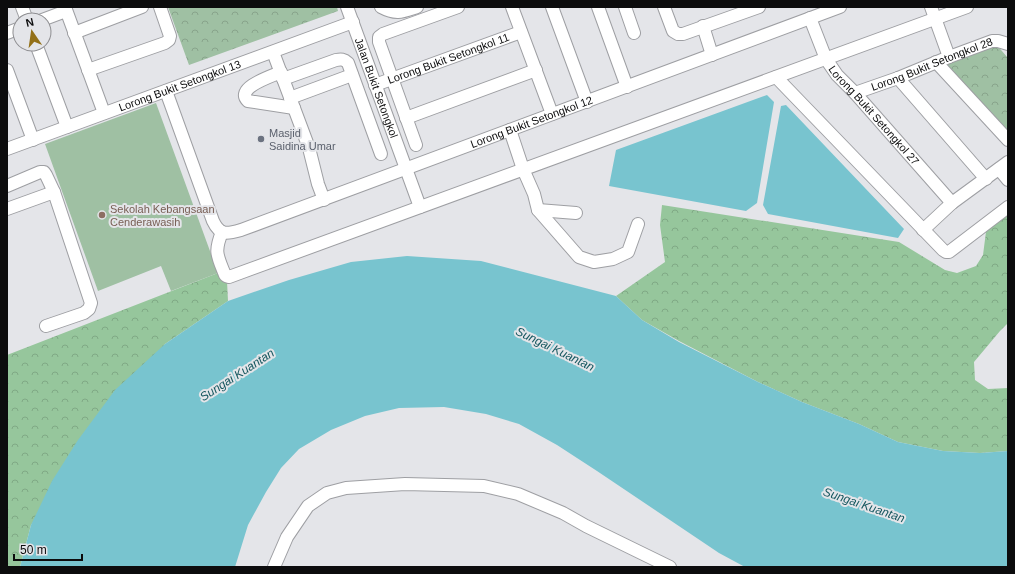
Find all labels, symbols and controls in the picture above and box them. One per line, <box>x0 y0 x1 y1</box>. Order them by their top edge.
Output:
north arrow <box>12 12 52 52</box>
text: N <box>25 16 35 29</box>
street label: Lorong Bukit Setongkol 11 <box>386 31 511 86</box>
street label: Lorong Bukit Setongkol 28 <box>869 35 994 93</box>
street label: Jalan Bukit Setongkol <box>353 36 400 140</box>
street label: Lorong Bukit Setongkol 13 <box>117 58 242 113</box>
street label: Lorong Bukit Setongkol 27 <box>826 63 921 167</box>
street label: Lorong Bukit Setongkol 12 <box>469 94 594 150</box>
place label: Masjid Saidina Umar <box>269 127 336 152</box>
marker: Masjid Saidina Umar <box>256 134 266 144</box>
place label: Sekolah Kebangsaan Cenderawasih <box>110 203 215 228</box>
marker: Sekolah Kebangsaan Cenderawasih <box>97 210 107 220</box>
water label: Sungai Kuantan <box>514 324 597 374</box>
water label: Sungai Kuantan <box>197 346 277 404</box>
water label: Sungai Kuantan <box>821 484 907 526</box>
scale bar <box>14 536 82 562</box>
text: 50 m <box>20 543 47 557</box>

